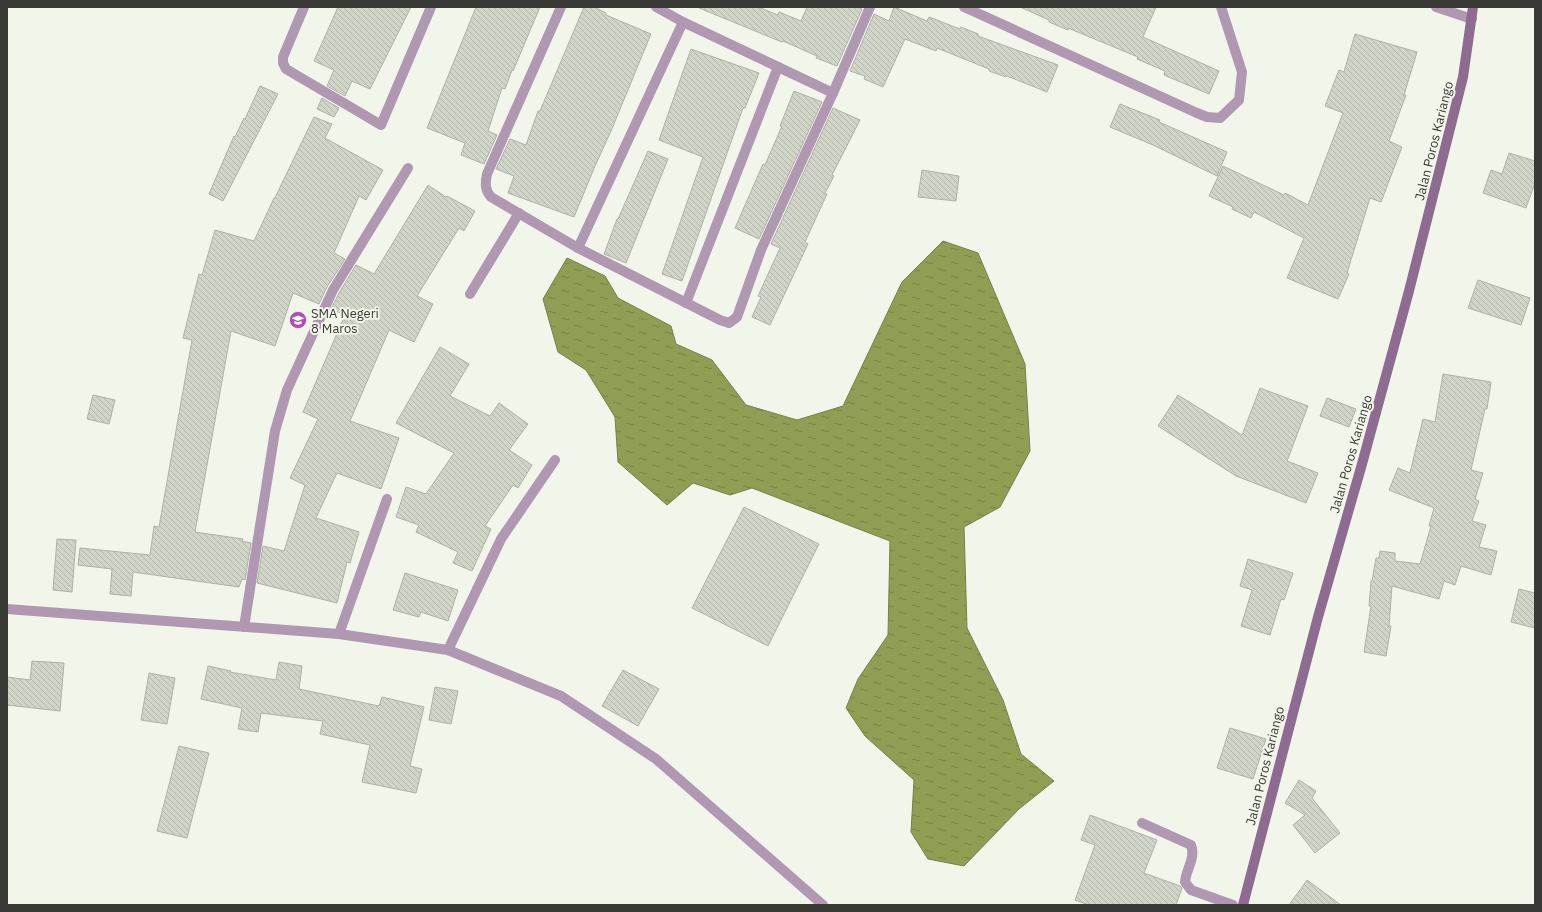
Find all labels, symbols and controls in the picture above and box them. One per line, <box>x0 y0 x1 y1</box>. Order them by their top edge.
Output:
street label: Jalan Poros Kariango <box>1411 80 1457 202</box>
place label: SMA Negeri 8 Maros <box>311 305 379 337</box>
school or university icon: SMA Negeri 8 Maros <box>288 310 308 330</box>
street label: Jalan Poros Kariango <box>1326 393 1376 515</box>
street label: Jalan Poros Kariango <box>1242 705 1288 827</box>

